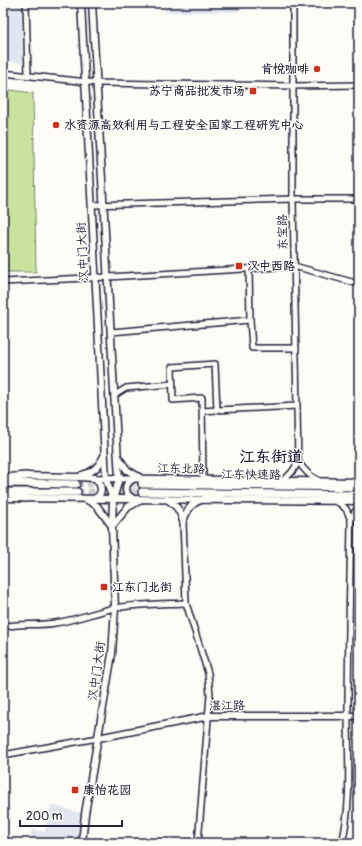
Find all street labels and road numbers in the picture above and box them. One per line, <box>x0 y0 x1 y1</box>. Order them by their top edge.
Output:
street label: 东宝路 <box>275 214 291 250</box>
street label: 汉中门大街 <box>74 222 92 282</box>
street label: 江东北路 <box>157 461 205 477</box>
street label: 江东快速路 <box>221 467 281 483</box>
street label: 汉中门大街 <box>85 640 109 702</box>
street label: 湛江路 <box>209 698 245 714</box>

